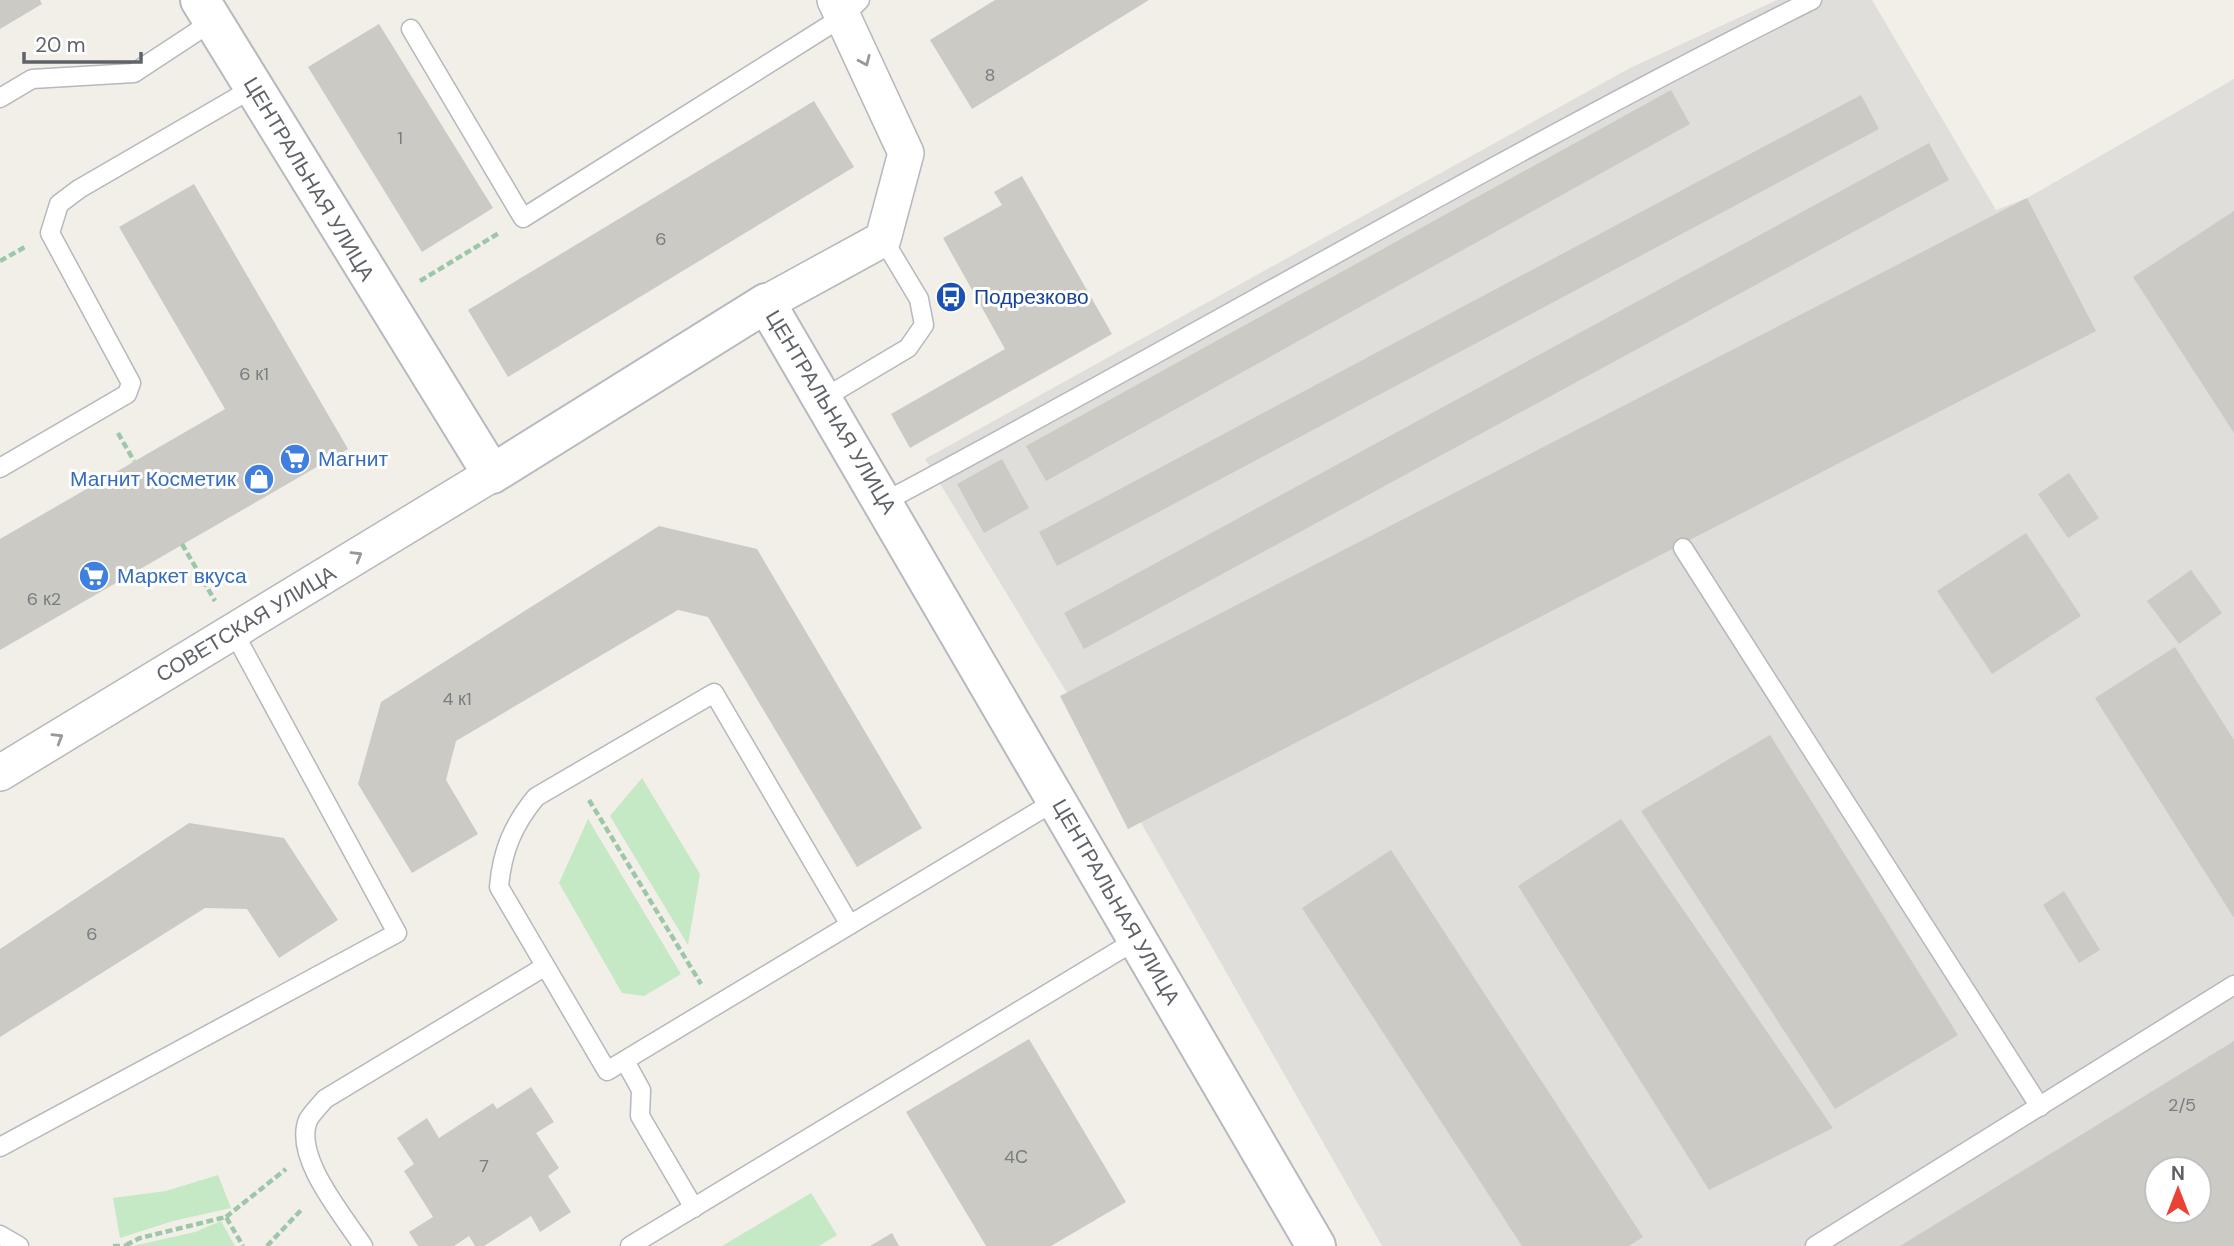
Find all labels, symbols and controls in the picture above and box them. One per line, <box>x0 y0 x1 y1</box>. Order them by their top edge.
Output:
scale bar <box>24 21 142 65</box>
text: 20 m <box>35 31 86 59</box>
one-way arrow <box>857 54 871 67</box>
house number: 8 <box>985 63 995 87</box>
street label: ЦЕНТРАЛЬНАЯ УЛИЦА <box>237 72 381 286</box>
house number: 1 <box>397 126 403 150</box>
house number: 6 <box>655 227 667 251</box>
bus stop icon: Подрезково <box>934 280 968 314</box>
place label: Подрезково <box>974 283 1089 311</box>
street label: ЦЕНТРАЛЬНАЯ УЛИЦА <box>759 305 903 519</box>
house number: 6 к1 <box>239 362 269 386</box>
supermarket icon: Магнит <box>278 442 312 476</box>
place label: Магнит <box>318 445 388 473</box>
shop icon: Магнит Косметик <box>242 462 276 496</box>
place label: Магнит Косметик <box>70 465 237 493</box>
one-way arrow <box>350 551 363 564</box>
supermarket icon: Маркет вкуса <box>77 559 111 593</box>
street label: СОВЕТСКАЯ УЛИЦА <box>151 559 341 689</box>
place label: Маркет вкуса <box>117 562 247 590</box>
house number: 6 к2 <box>27 587 61 611</box>
house number: 4 к1 <box>442 687 472 711</box>
one-way arrow <box>51 733 64 746</box>
street label: ЦЕНТРАЛЬНАЯ УЛИЦА <box>1046 794 1186 1010</box>
house number: 6 <box>86 922 98 946</box>
house number: 2/5 <box>2168 1093 2196 1117</box>
house number: 4С <box>1004 1145 1028 1169</box>
house number: 7 <box>479 1154 489 1178</box>
north arrow <box>2143 1155 2213 1225</box>
text: N <box>2171 1161 2185 1186</box>

